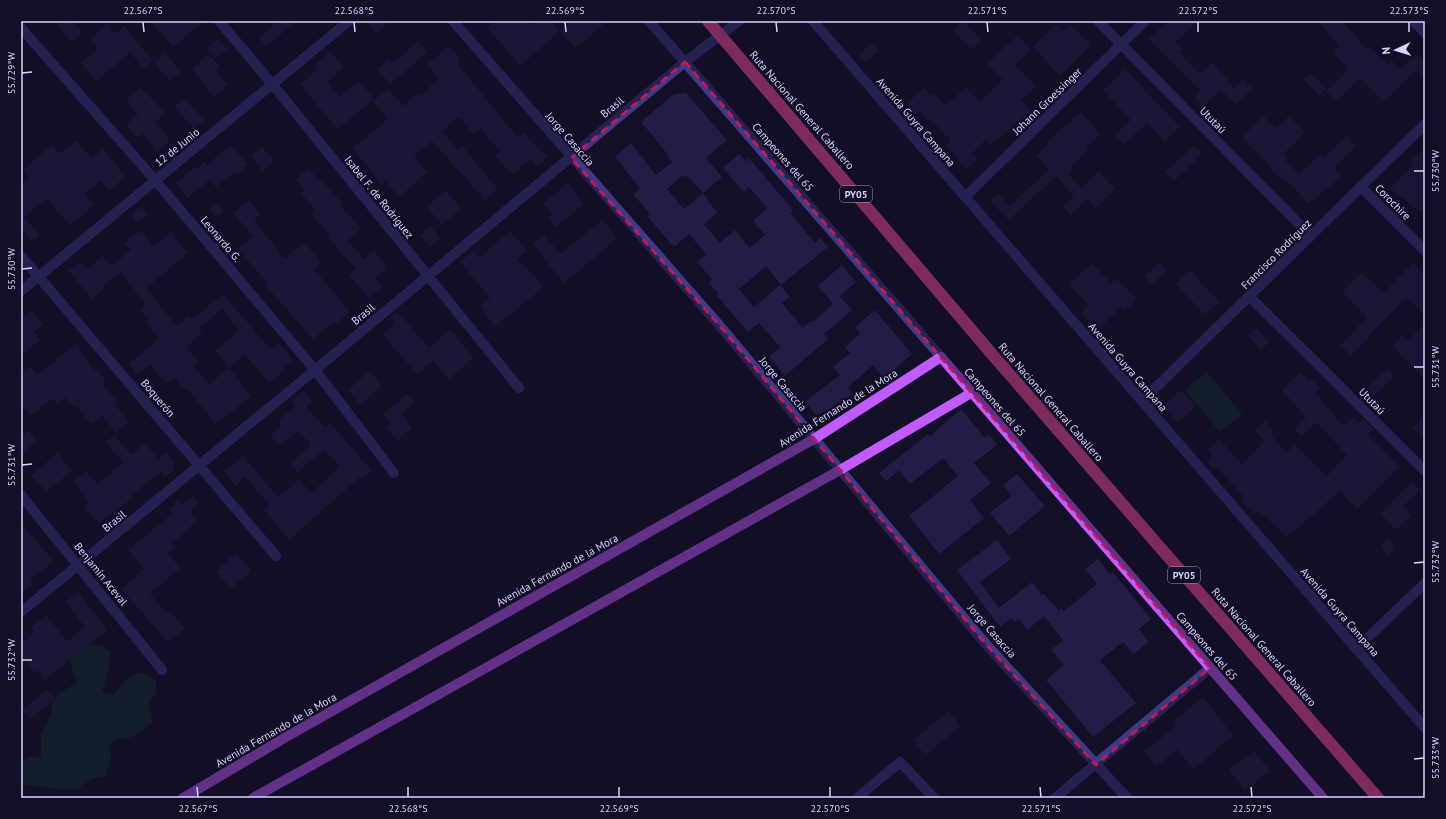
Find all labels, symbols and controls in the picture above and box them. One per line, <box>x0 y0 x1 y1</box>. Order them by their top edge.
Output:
text: 22.567°S <box>124 4 162 17</box>
text: 22.568°S <box>335 4 373 17</box>
text: 22.569°S <box>546 4 584 17</box>
text: 22.570°S <box>757 4 795 17</box>
text: 22.571°S <box>968 4 1006 17</box>
text: 22.572°S <box>1179 4 1217 17</box>
text: 22.573°S <box>1390 4 1428 17</box>
north arrow <box>1376 30 1416 70</box>
text: N <box>1379 47 1393 55</box>
street label: Ruta Nacional General Caballero <box>747 48 857 172</box>
text: 55.729°W <box>5 51 18 94</box>
street label: Johann Groessinger <box>1009 64 1085 138</box>
street label: Avenida Guyra Campana <box>874 75 958 169</box>
street label: Brasil <box>597 93 627 121</box>
street label: Ututaú <box>1197 104 1229 136</box>
street label: Jorge Casaccia <box>542 108 597 169</box>
street label: Campeones del 65 <box>749 120 817 194</box>
street label: 12 de Junio <box>152 125 202 169</box>
text: 55.730°W <box>1429 149 1442 192</box>
street label: Isabel F. de Rodríguez <box>341 153 417 241</box>
street label: Corochire <box>1372 181 1414 223</box>
road number: PY05 <box>840 186 872 202</box>
street label: Leonardo G. <box>198 213 244 265</box>
street label: Francisco Rodríguez <box>1238 216 1314 292</box>
text: 55.730°W <box>5 247 18 290</box>
street label: Brasil <box>348 300 378 328</box>
street label: Avenida Guyra Campana <box>1086 320 1170 414</box>
street label: Ruta Nacional General Caballero <box>996 340 1106 464</box>
text: 55.731°W <box>1429 345 1442 388</box>
street label: Jorge Casaccia <box>755 353 810 414</box>
street label: Campeones del 65 <box>961 365 1029 439</box>
street label: Avenida Fernando de la Mora <box>776 366 900 450</box>
street label: Boquerón <box>138 376 178 420</box>
street label: Ututaú <box>1356 385 1388 417</box>
text: 55.731°W <box>5 443 18 486</box>
street label: Brasil <box>99 507 129 535</box>
street label: Avenida Fernando de la Mora <box>494 531 620 609</box>
street label: Benjamín Aceval <box>71 540 131 609</box>
text: 55.732°W <box>1429 540 1442 583</box>
street label: Avenida Guyra Campana <box>1298 565 1382 659</box>
road number: PY05 <box>1168 567 1200 583</box>
street label: Ruta Nacional General Caballero <box>1209 585 1319 709</box>
street label: Jorge Casaccia <box>964 600 1019 661</box>
street label: Campeones del 65 <box>1173 609 1241 683</box>
text: 55.732°W <box>5 638 18 681</box>
street label: Avenida Fernando de la Mora <box>213 690 339 770</box>
text: 55.733°W <box>1429 736 1442 779</box>
text: 22.567°S <box>179 802 217 815</box>
text: 22.568°S <box>389 802 427 815</box>
text: 22.569°S <box>600 802 638 815</box>
text: 22.570°S <box>811 802 849 815</box>
text: 22.571°S <box>1022 802 1060 815</box>
text: 22.572°S <box>1233 802 1271 815</box>

